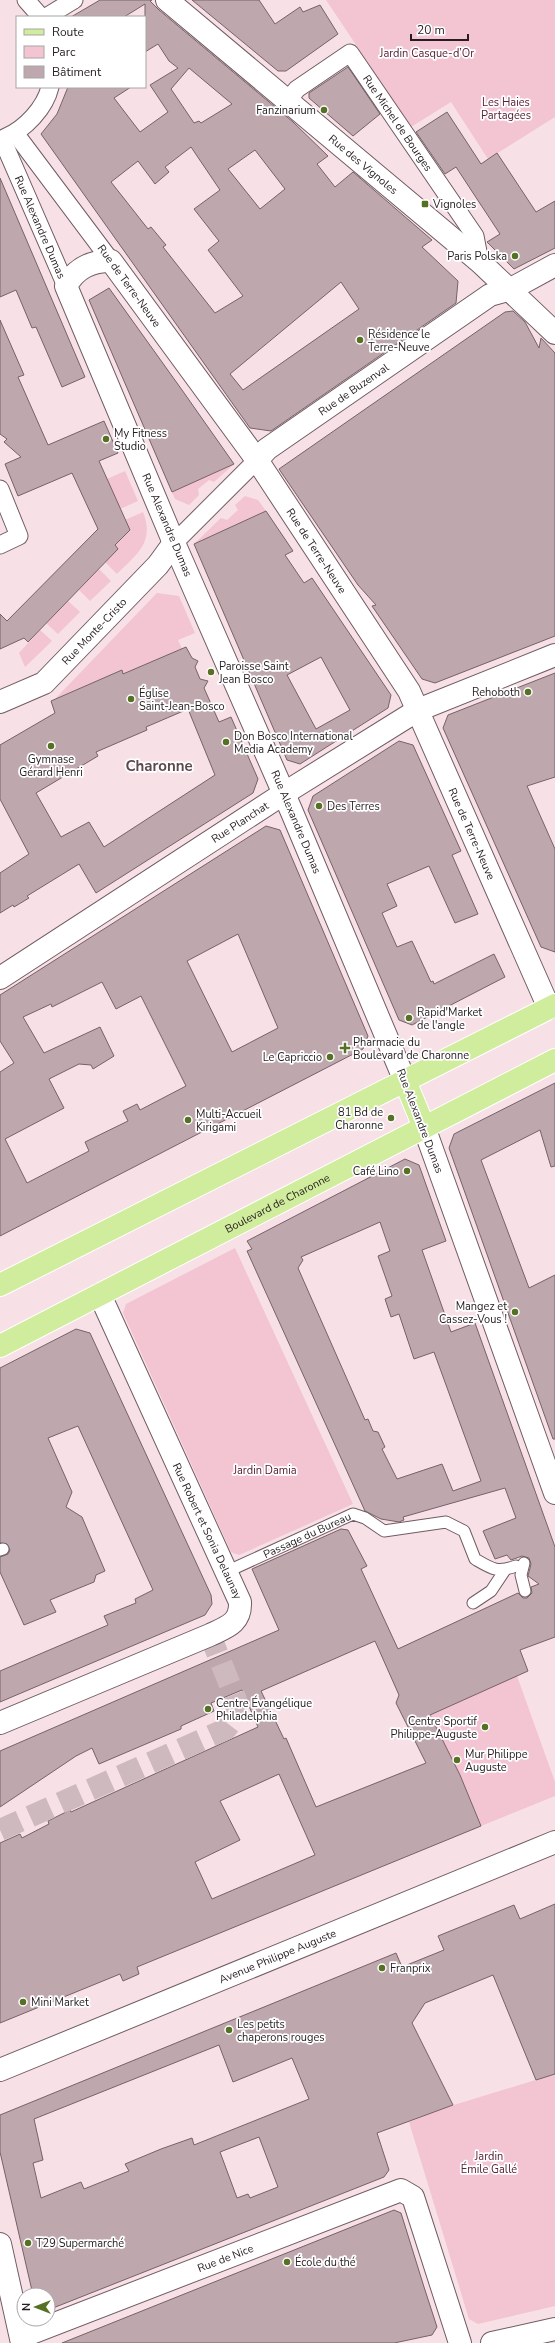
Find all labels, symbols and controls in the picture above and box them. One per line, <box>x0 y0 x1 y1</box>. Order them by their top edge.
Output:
legend <box>16 16 146 88</box>
scale bar <box>411 16 468 42</box>
text: 20 m <box>417 22 445 38</box>
text: Route <box>52 24 84 40</box>
text: Parc <box>52 44 76 60</box>
park label: Jardin Casque-d’Or <box>379 46 474 61</box>
text: Bâtiment <box>52 64 102 80</box>
street label: Rue Michel de Bourges <box>359 72 436 174</box>
park label: Les Haies Partagées <box>481 95 531 123</box>
place label: Fanzinarium <box>256 103 316 118</box>
marker: Fanzinarium <box>319 105 329 115</box>
street label: Rue des Vignoles <box>326 131 401 198</box>
street label: Rue Alexandre Dumas <box>11 173 69 281</box>
place label: Vignoles <box>432 197 476 212</box>
marker: Vignoles <box>420 199 430 209</box>
street label: Rue de Terre-Neuve <box>94 242 164 331</box>
place label: Paris Polska <box>447 249 507 264</box>
marker: Paris Polska <box>510 251 520 261</box>
place label: Résidence le Terre-Neuve <box>368 327 430 355</box>
marker: Résidence le Terre-Neuve <box>355 335 365 345</box>
street label: Rue de Buzenval <box>315 359 392 419</box>
place label: My Fitness Studio <box>114 426 167 454</box>
marker: My Fitness Studio <box>101 434 111 444</box>
street label: Rue Alexandre Dumas <box>138 471 196 579</box>
street label: Rue de Terre-Neuve <box>283 505 350 596</box>
street label: Rue Monte-Cristo <box>58 594 130 668</box>
place label: Paroisse Saint Jean Bosco <box>218 659 289 687</box>
marker: Paroisse Saint Jean Bosco <box>206 667 216 677</box>
place label: Église Saint-Jean-Bosco <box>139 685 225 714</box>
place label: Rehoboth <box>472 685 520 700</box>
marker: Rehoboth <box>523 687 533 697</box>
marker: Église Saint-Jean-Bosco <box>126 694 136 704</box>
place label: Don Bosco International Media Academy <box>234 729 353 757</box>
marker: Don Bosco International Media Academy <box>221 737 231 747</box>
marker: Gymnase Gérard Henri <box>46 741 56 751</box>
place label: Gymnase Gérard Henri <box>19 752 83 780</box>
district label: Charonne <box>125 756 193 776</box>
street label: Rue Alexandre Dumas <box>267 768 325 876</box>
street label: Rue de Terre-Neuve <box>445 785 499 882</box>
street label: Rue Planchat <box>208 798 271 846</box>
place label: Des Terres <box>327 799 380 814</box>
marker: Des Terres <box>314 801 324 811</box>
place label: Rapid'Market de l'angle <box>417 1005 482 1033</box>
marker: Rapid'Market de l'angle <box>404 1013 414 1023</box>
place label: Pharmacie du Boulevard de Charonne <box>353 1035 469 1063</box>
marker: Pharmacie du Boulevard de Charonne <box>340 1043 350 1053</box>
place label: Le Capriccio <box>263 1050 322 1065</box>
marker: Le Capriccio <box>325 1052 335 1062</box>
street label: Rue Alexandre Dumas <box>393 1067 447 1175</box>
place label: 81 Bd de Charonne <box>335 1105 383 1133</box>
place label: Multi-Accueil Kirigami <box>196 1107 262 1135</box>
marker: 81 Bd de Charonne <box>386 1113 396 1123</box>
marker: Multi-Accueil Kirigami <box>183 1115 193 1125</box>
place label: Café Lino <box>353 1164 399 1179</box>
marker: Café Lino <box>402 1166 412 1176</box>
street label: Boulevard de Charonne <box>222 1170 333 1236</box>
place label: Mangez et Cassez-Vous ! <box>439 1299 507 1327</box>
marker: Mangez et Cassez-Vous ! <box>510 1307 520 1317</box>
street label: Rue Robert et Sonia Delaunay <box>169 1461 245 1602</box>
park label: Jardin Damia <box>232 1463 297 1478</box>
street label: Passage du Bureau <box>261 1508 353 1562</box>
place label: Centre Évangélique Philadelphia <box>216 1695 312 1724</box>
marker: Centre Évangélique Philadelphia <box>203 1704 213 1714</box>
place label: Centre Sportif Philippe-Auguste <box>390 1714 477 1742</box>
marker: Centre Sportif Philippe-Auguste <box>480 1722 490 1732</box>
place label: Mur Philippe Auguste <box>465 1747 528 1775</box>
marker: Mur Philippe Auguste <box>452 1755 462 1765</box>
street label: Avenue Philippe Auguste <box>217 1925 338 1987</box>
place label: Franprix <box>390 1961 431 1976</box>
marker: Franprix <box>377 1963 387 1973</box>
place label: Mini Market <box>31 1995 89 2010</box>
marker: Mini Market <box>18 1997 28 2007</box>
place label: Les petits chaperons rouges <box>237 2017 325 2045</box>
marker: Les petits chaperons rouges <box>224 2025 234 2035</box>
park label: Jardin Émile Gallé <box>461 2149 517 2177</box>
place label: T29 Supermarché <box>36 2236 124 2251</box>
marker: T29 Supermarché <box>23 2238 33 2248</box>
street label: Rue de Nice <box>195 2240 256 2276</box>
place label: École du thé <box>295 2254 356 2270</box>
marker: École du thé <box>282 2257 292 2267</box>
north arrow <box>16 2287 56 2327</box>
text: N <box>19 2303 34 2311</box>

